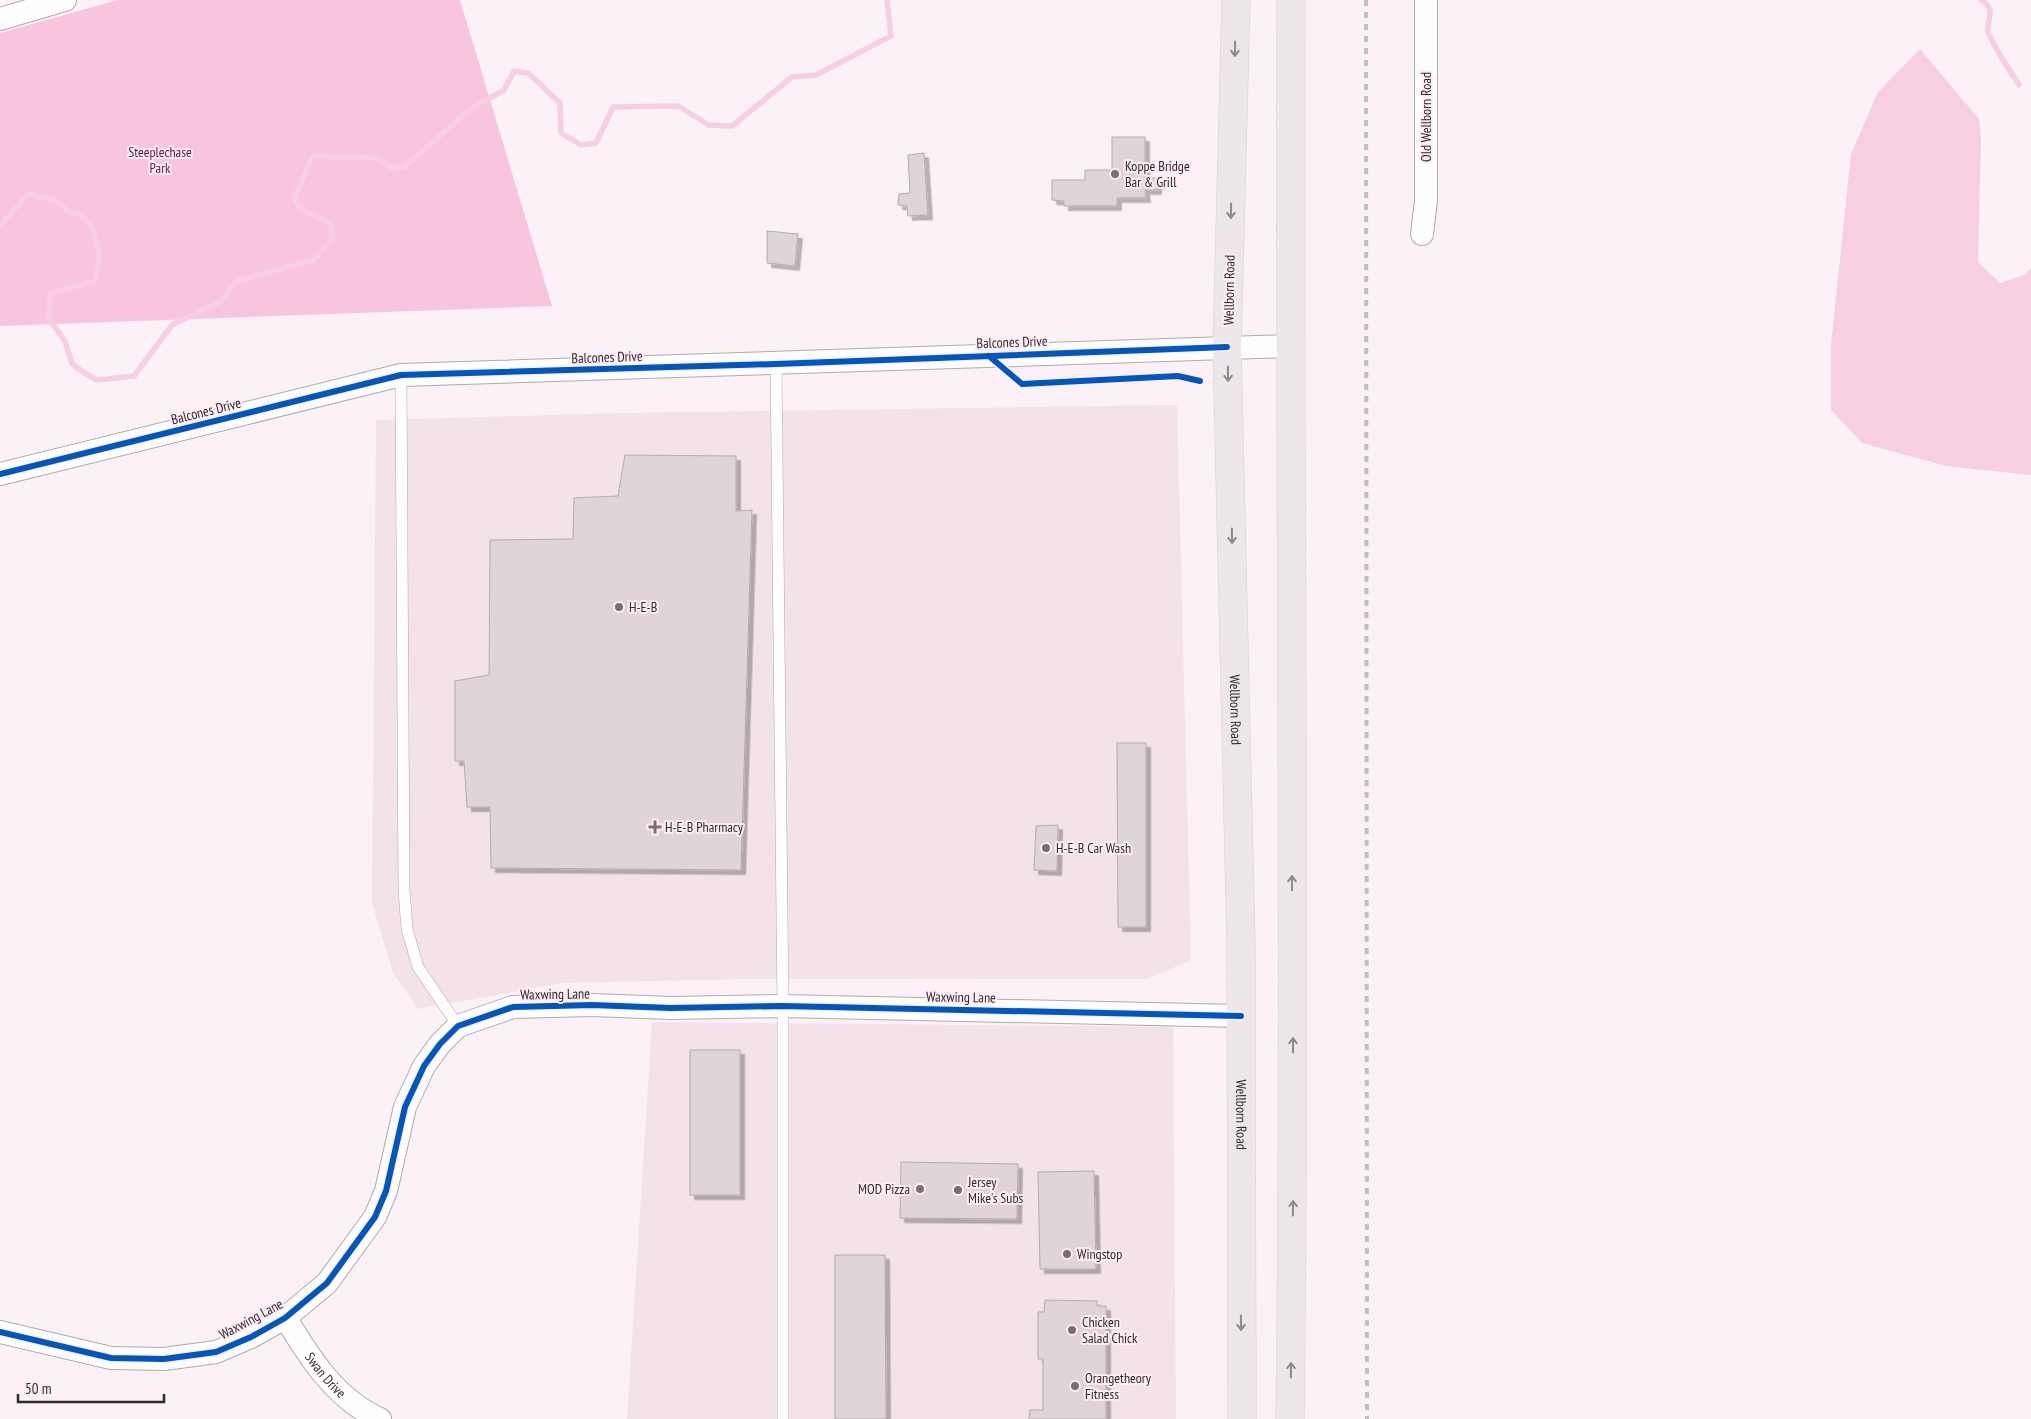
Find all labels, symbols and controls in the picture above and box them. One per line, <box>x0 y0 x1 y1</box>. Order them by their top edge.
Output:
one-way arrow <box>1230 40 1240 56</box>
street label: Old Wellborn Road <box>1417 72 1435 162</box>
park label: Steeplechase Park <box>128 143 192 177</box>
place label: Koppe Bridge Bar & Grill <box>1125 157 1190 191</box>
marker: Koppe Bridge Bar & Grill <box>1109 168 1121 180</box>
one-way arrow <box>1226 202 1236 219</box>
street label: Wellborn Road <box>1219 255 1239 325</box>
street label: Balcones Drive <box>976 332 1048 352</box>
street label: Balcones Drive <box>571 347 643 367</box>
one-way arrow <box>1223 365 1233 381</box>
street label: Balcones Drive <box>169 394 243 428</box>
one-way arrow <box>1227 528 1237 544</box>
place label: H-E-B <box>629 598 657 616</box>
marker: H-E-B <box>613 601 625 613</box>
street label: Wellborn Road <box>1226 674 1245 745</box>
place label: H-E-B Pharmacy <box>665 818 744 836</box>
marker: H-E-B Pharmacy <box>649 821 661 833</box>
place label: H-E-B Car Wash <box>1056 839 1131 857</box>
marker: H-E-B Car Wash <box>1040 842 1052 854</box>
one-way arrow <box>1287 875 1297 892</box>
street label: Waxwing Lane <box>520 984 590 1004</box>
street label: Waxwing Lane <box>926 987 996 1007</box>
one-way arrow <box>1288 1038 1298 1054</box>
street label: Wellborn Road <box>1232 1080 1250 1150</box>
place label: Jersey Mike's Subs <box>967 1173 1023 1207</box>
place label: MOD Pizza <box>858 1180 910 1198</box>
marker: MOD Pizza <box>914 1183 926 1195</box>
marker: Jersey Mike's Subs <box>952 1184 964 1196</box>
one-way arrow <box>1288 1200 1298 1216</box>
place label: Wingstop <box>1077 1245 1122 1263</box>
marker: Wingstop <box>1061 1248 1073 1260</box>
street label: Waxwing Lane <box>216 1295 286 1343</box>
place label: Chicken Salad Chick <box>1082 1313 1138 1347</box>
one-way arrow <box>1236 1315 1246 1331</box>
marker: Chicken Salad Chick <box>1066 1324 1078 1336</box>
street label: Swan Drive <box>301 1349 350 1402</box>
one-way arrow <box>1286 1363 1296 1379</box>
place label: Orangetheory Fitness <box>1085 1369 1152 1403</box>
scale bar <box>18 1372 164 1404</box>
text: 50 m <box>25 1379 51 1398</box>
marker: Orangetheory Fitness <box>1069 1380 1081 1392</box>

